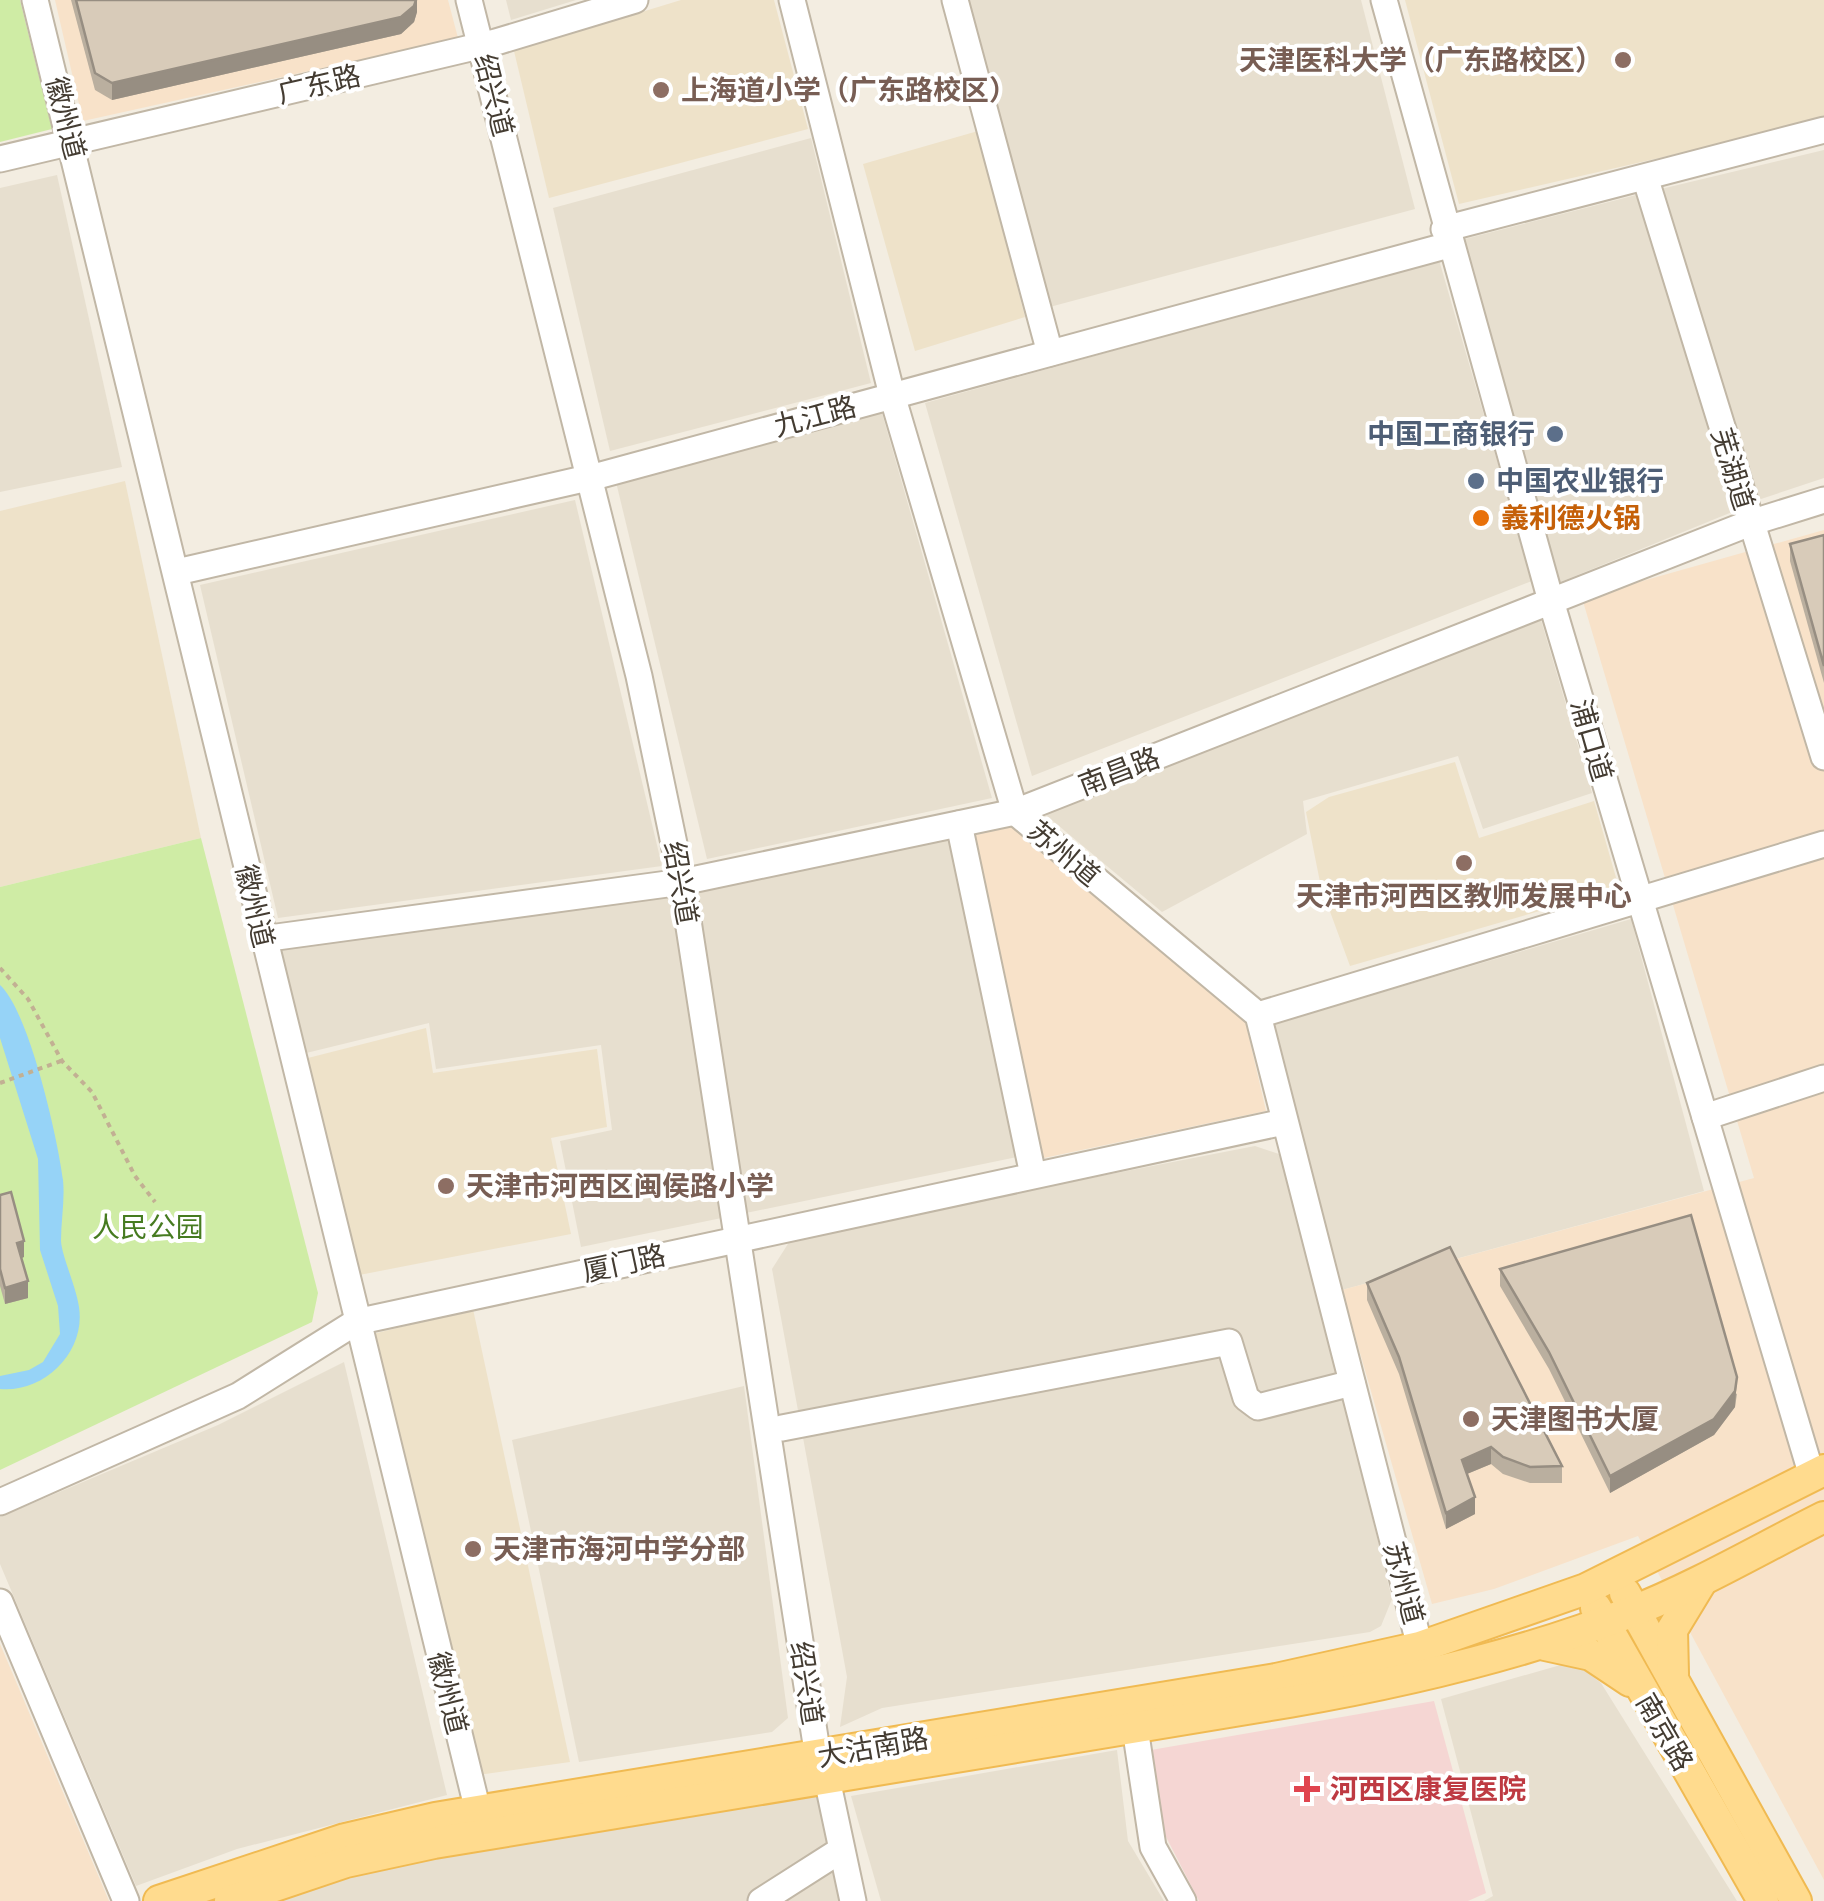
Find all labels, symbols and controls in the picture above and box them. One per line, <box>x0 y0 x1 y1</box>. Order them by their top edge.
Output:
place label: 天津医科大学（广东路校区） <box>1239 41 1603 80</box>
marker: 天津医科大学（广东路校区） <box>1612 49 1634 71</box>
street label: 绍兴道 <box>464 50 523 141</box>
street label: 广东路 <box>274 56 364 113</box>
place label: 上海道小学（广东路校区） <box>681 71 1017 110</box>
street label: 徽州道 <box>36 73 95 164</box>
marker: 上海道小学（广东路校区） <box>650 79 672 101</box>
street label: 九江路 <box>770 387 861 446</box>
place label: 中国工商银行 <box>1367 415 1535 454</box>
marker: 中国工商银行 <box>1544 423 1566 445</box>
street label: 芜湖道 <box>1702 423 1763 515</box>
place label: 中国农业银行 <box>1496 462 1664 501</box>
marker: 中国农业银行 <box>1465 470 1487 492</box>
place label: 義利德火锅 <box>1501 499 1641 538</box>
marker: 義利德火锅 <box>1470 507 1492 529</box>
street label: 浦口道 <box>1561 694 1622 786</box>
street label: 南昌路 <box>1073 738 1165 805</box>
street label: 苏州道 <box>1019 811 1108 895</box>
street label: 绍兴道 <box>654 838 707 928</box>
marker: 天津市河西区教师发展中心 <box>1453 852 1475 874</box>
street label: 徽州道 <box>226 861 283 951</box>
place label: 天津市河西区教师发展中心 <box>1296 877 1632 916</box>
place label: 天津市河西区闽侯路小学 <box>466 1167 774 1206</box>
marker: 天津市河西区闽侯路小学 <box>435 1175 457 1197</box>
park label: 人民公园 <box>92 1208 204 1247</box>
street label: 厦门路 <box>579 1236 669 1291</box>
place label: 天津图书大厦 <box>1491 1400 1659 1439</box>
marker: 天津图书大厦 <box>1460 1408 1482 1430</box>
place label: 天津市海河中学分部 <box>493 1530 745 1569</box>
marker: 天津市海河中学分部 <box>462 1538 484 1560</box>
street label: 苏州道 <box>1374 1538 1433 1629</box>
street label: 绍兴道 <box>781 1639 832 1728</box>
street label: 徽州道 <box>418 1648 477 1739</box>
street label: 南京路 <box>1627 1686 1702 1778</box>
street label: 大沽南路 <box>815 1719 932 1776</box>
place label: 河西区康复医院 <box>1330 1770 1526 1809</box>
marker: 河西区康复医院 <box>1294 1776 1320 1802</box>

